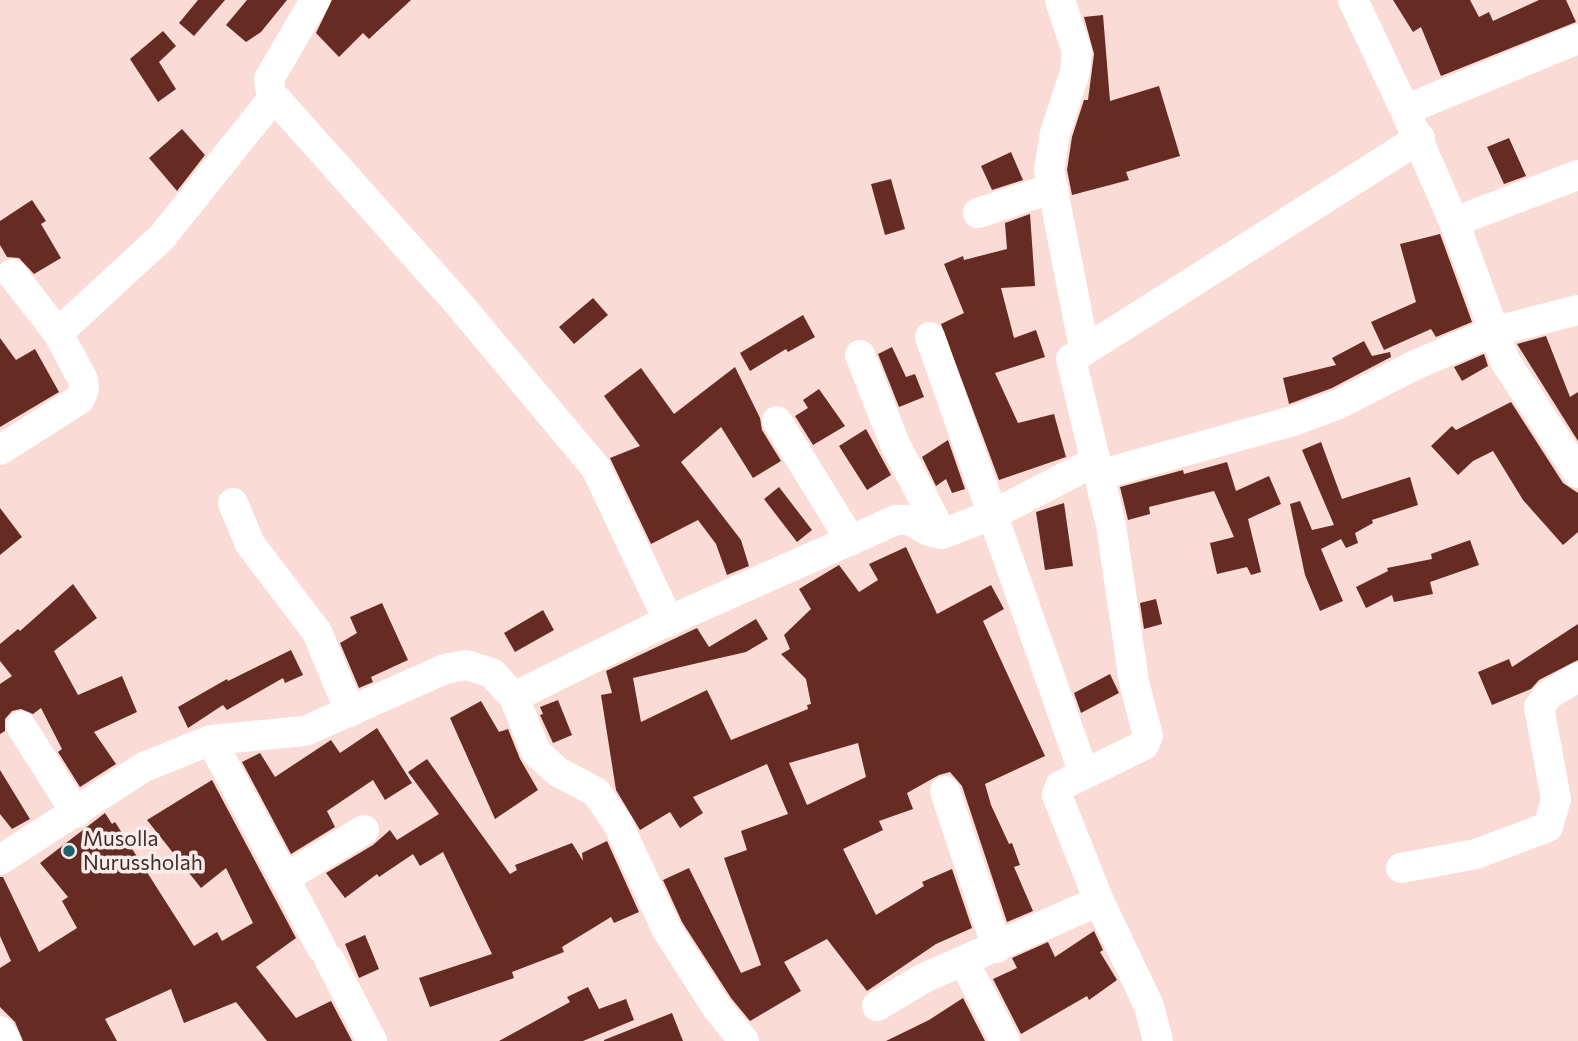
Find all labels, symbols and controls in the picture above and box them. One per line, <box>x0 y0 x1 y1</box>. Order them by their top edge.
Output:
place label: Musolla Nurussholah <box>83 826 203 876</box>
marker: Musolla Nurussholah <box>61 843 77 859</box>

